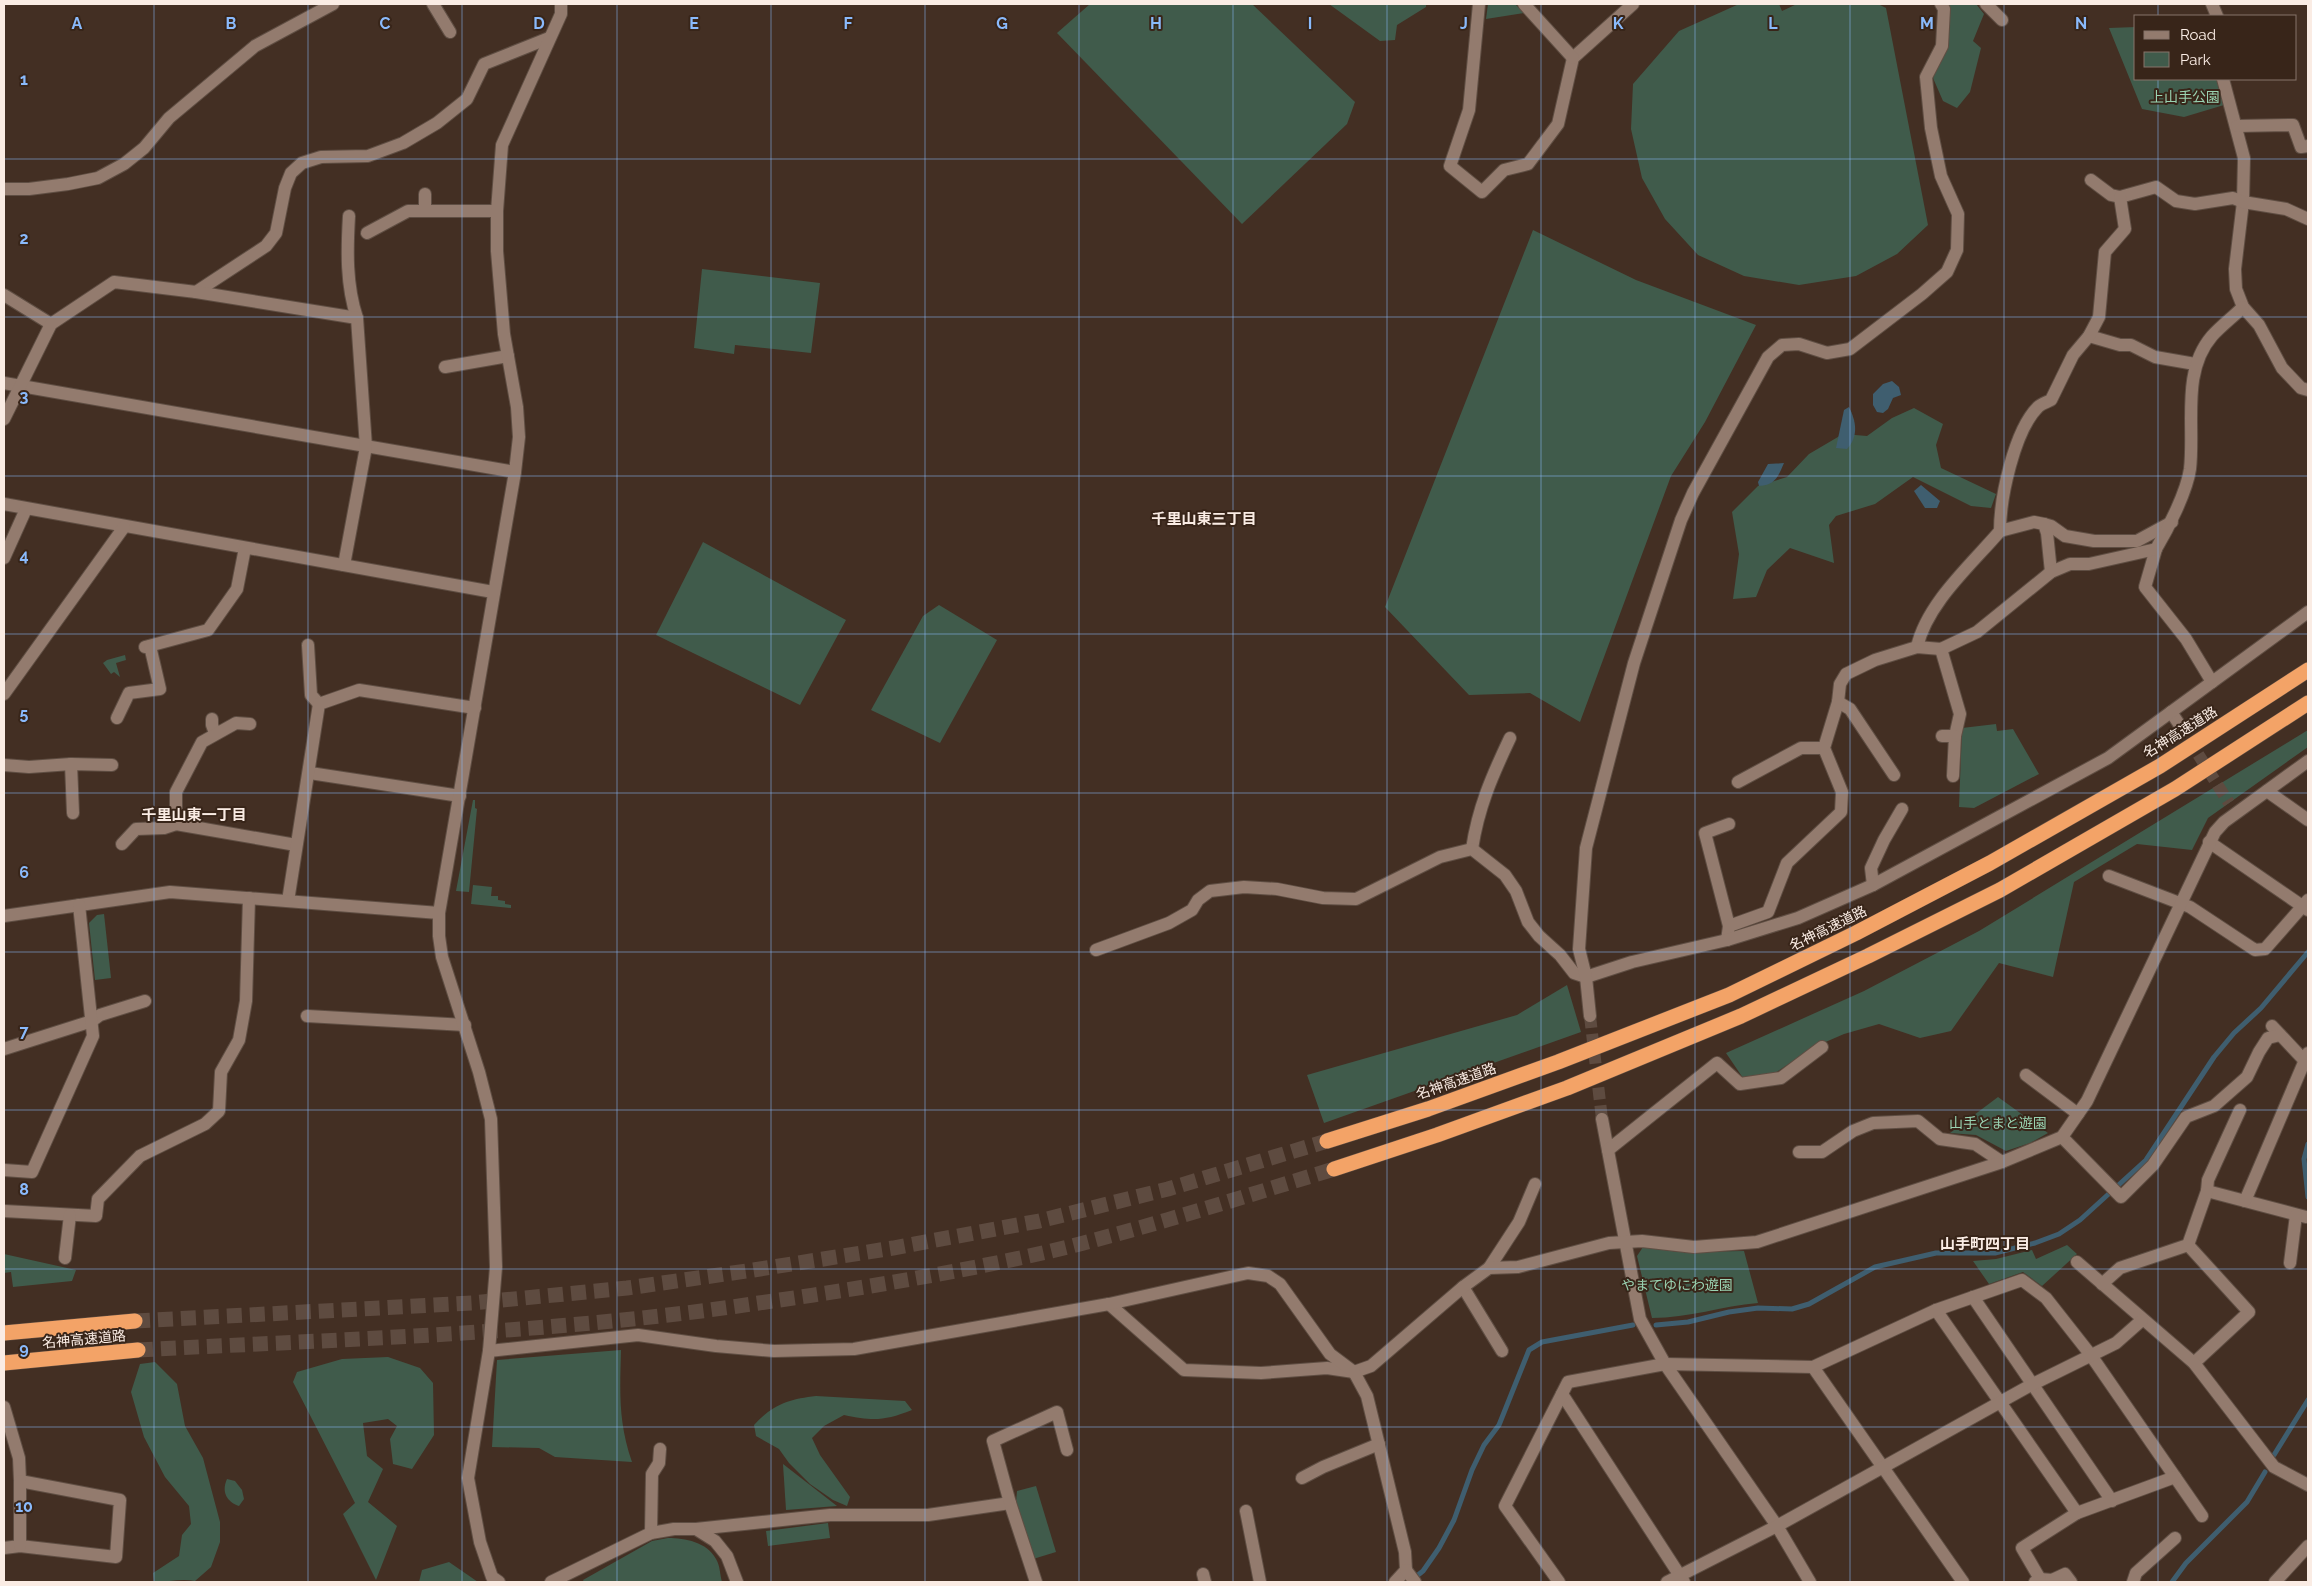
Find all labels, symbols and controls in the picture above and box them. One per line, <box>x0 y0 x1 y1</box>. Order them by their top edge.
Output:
text: A <box>72 14 83 33</box>
text: B <box>226 14 237 33</box>
text: C <box>380 14 391 33</box>
text: D <box>533 14 545 33</box>
text: E <box>689 14 699 33</box>
text: F <box>843 14 853 33</box>
text: G <box>996 14 1008 33</box>
text: H <box>1150 14 1162 33</box>
text: I <box>1308 14 1312 33</box>
text: J <box>1460 14 1468 33</box>
text: K <box>1613 14 1624 33</box>
text: L <box>1768 14 1778 33</box>
text: M <box>1920 14 1934 33</box>
text: N <box>2075 14 2087 33</box>
legend <box>2134 15 2297 80</box>
text: Road <box>2180 26 2216 44</box>
text: Park <box>2180 51 2211 69</box>
text: 1 <box>20 70 28 89</box>
park label: 上山手公園 <box>2150 89 2220 105</box>
text: 2 <box>19 229 29 248</box>
text: 3 <box>20 387 29 406</box>
district label: 千里山東三丁目 <box>1151 510 1257 528</box>
text: 4 <box>19 546 29 565</box>
street label: 名神高速道路 <box>2140 703 2220 761</box>
text: 5 <box>20 704 29 723</box>
district label: 千里山東一丁目 <box>141 806 247 824</box>
text: 6 <box>19 863 29 882</box>
street label: 名神高速道路 <box>1787 902 1869 954</box>
text: 7 <box>20 1022 29 1041</box>
street label: 名神高速道路 <box>1414 1060 1498 1102</box>
park label: 山手とまと遊園 <box>1949 1115 2047 1131</box>
text: 8 <box>19 1180 29 1199</box>
district label: 山手町四丁目 <box>1940 1235 2030 1253</box>
park label: やまてゆにわ遊園 <box>1621 1277 1733 1293</box>
street label: 名神高速道路 <box>41 1327 127 1351</box>
text: 9 <box>19 1339 29 1358</box>
text: 10 <box>15 1497 33 1516</box>

